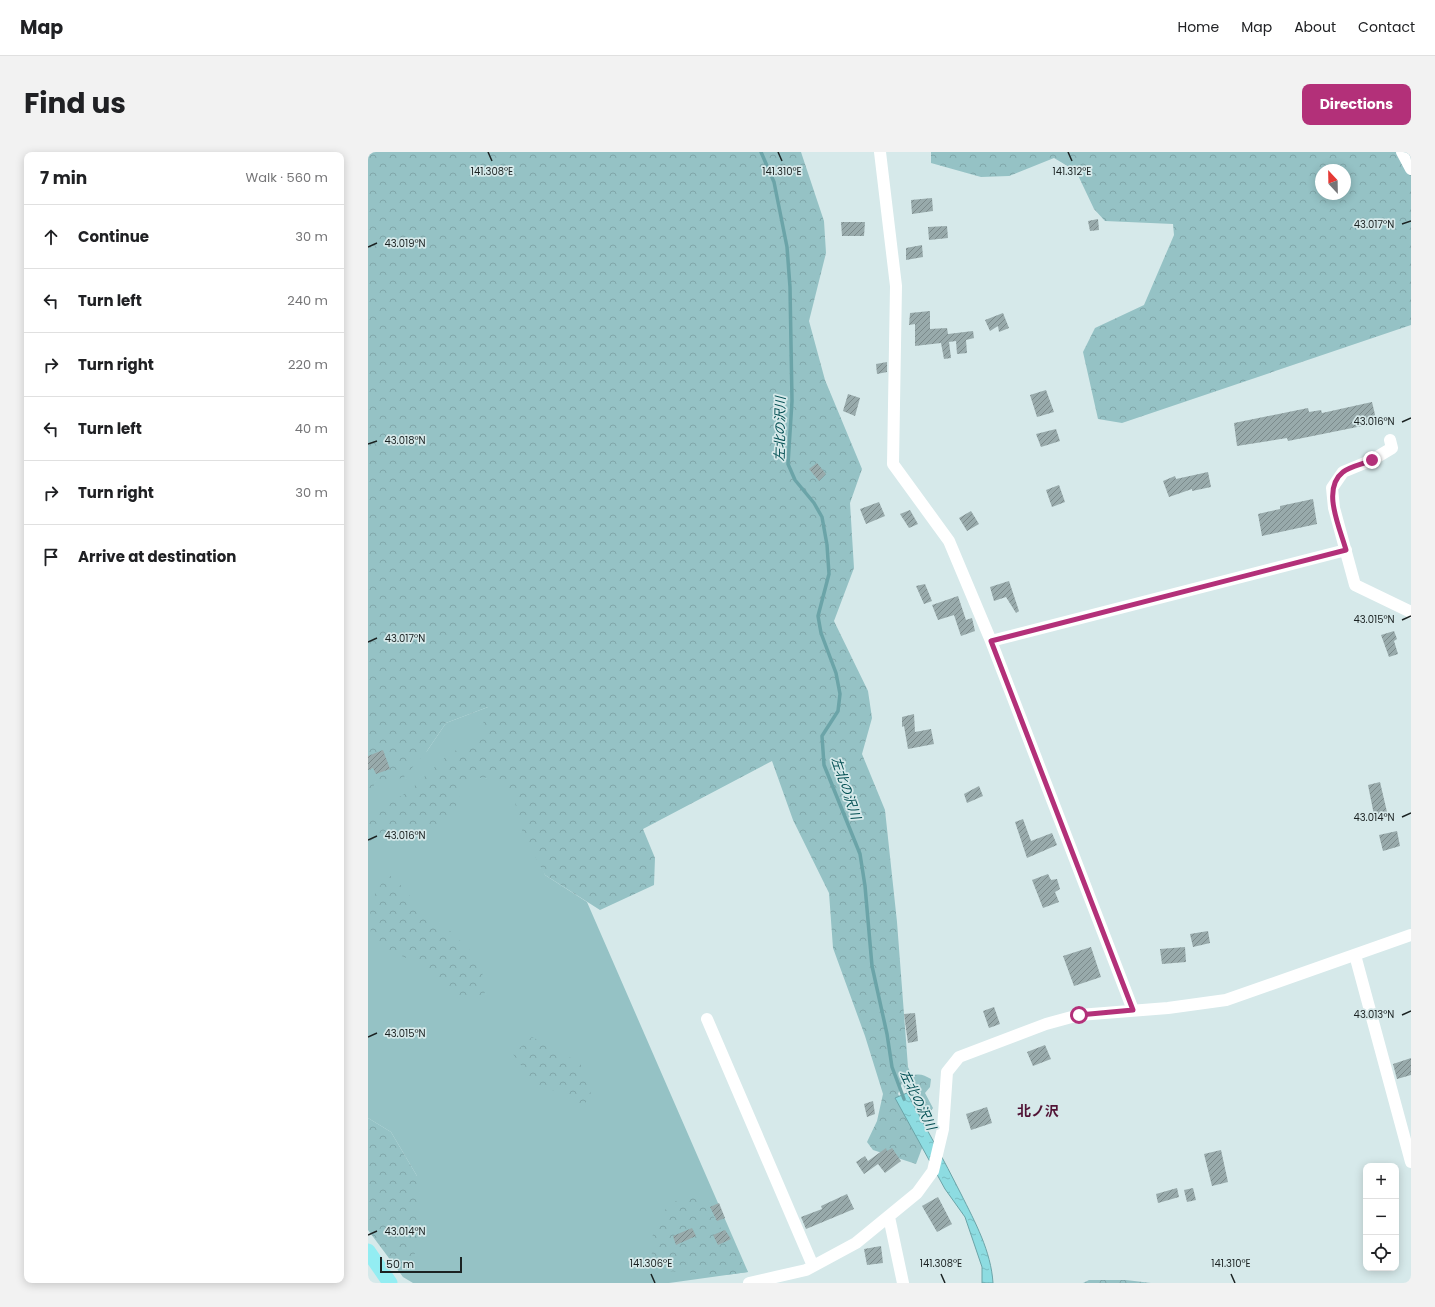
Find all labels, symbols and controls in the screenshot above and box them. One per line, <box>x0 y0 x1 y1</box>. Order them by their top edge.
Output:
text: Map <box>20 14 63 41</box>
text: Home <box>1177 17 1219 37</box>
text: Map <box>1241 17 1272 37</box>
text: About <box>1294 17 1336 37</box>
text: Contact <box>1358 17 1415 37</box>
text: Find us <box>24 84 126 123</box>
button: Directions <box>1302 84 1411 125</box>
text: 141.308°E <box>471 164 513 179</box>
text: 141.310°E <box>762 164 802 179</box>
text: 141.312°E <box>1053 164 1091 179</box>
north arrow <box>1315 164 1351 200</box>
text: 7 min <box>40 166 87 190</box>
text: Walk · 560 m <box>245 168 328 187</box>
text: 43.017°N <box>1354 217 1394 232</box>
icon: ahead <box>40 226 62 248</box>
text: Continue <box>78 226 149 247</box>
text: 30 m <box>295 227 328 246</box>
text: 43.019°N <box>384 236 426 251</box>
icon: left <box>40 290 62 312</box>
text: Turn left <box>78 290 142 311</box>
text: 240 m <box>287 291 328 310</box>
icon: right <box>40 354 62 376</box>
text: Turn right <box>78 354 154 375</box>
text: 220 m <box>288 355 328 374</box>
water label: 左北の沢川 <box>770 394 790 462</box>
text: 43.016°N <box>1353 414 1395 429</box>
icon: left <box>40 418 62 440</box>
text: Turn left <box>78 418 142 439</box>
text: 40 m <box>295 419 328 438</box>
text: 43.018°N <box>384 433 426 448</box>
route end <box>1363 451 1381 469</box>
icon: right <box>40 482 62 504</box>
text: Turn right <box>78 482 154 503</box>
text: 30 m <box>295 483 328 502</box>
icon: arrive <box>40 546 62 568</box>
text: Arrive at destination <box>78 546 236 567</box>
text: 43.015°N <box>1353 612 1395 627</box>
text: 43.017°N <box>385 631 425 646</box>
water label: 左北の沢川 <box>826 754 866 824</box>
text: 43.014°N <box>1353 810 1395 825</box>
text: 43.016°N <box>384 828 426 843</box>
route start <box>1070 1006 1088 1024</box>
text: 43.013°N <box>1354 1007 1394 1022</box>
text: 43.015°N <box>384 1026 426 1041</box>
water label: 左北の沢川 <box>895 1067 942 1135</box>
district label: 北ノ沢 <box>1017 1101 1059 1121</box>
map controls <box>1363 1163 1399 1271</box>
button: + <box>1363 1163 1399 1199</box>
button: − <box>1363 1199 1399 1235</box>
text: 43.014°N <box>384 1224 426 1239</box>
button: locate <box>1363 1235 1399 1271</box>
scale bar <box>380 1255 462 1274</box>
text: 50 m <box>386 1256 414 1272</box>
text: 141.306°E <box>630 1256 672 1271</box>
text: 141.308°E <box>920 1256 962 1271</box>
text: 141.310°E <box>1211 1256 1251 1271</box>

